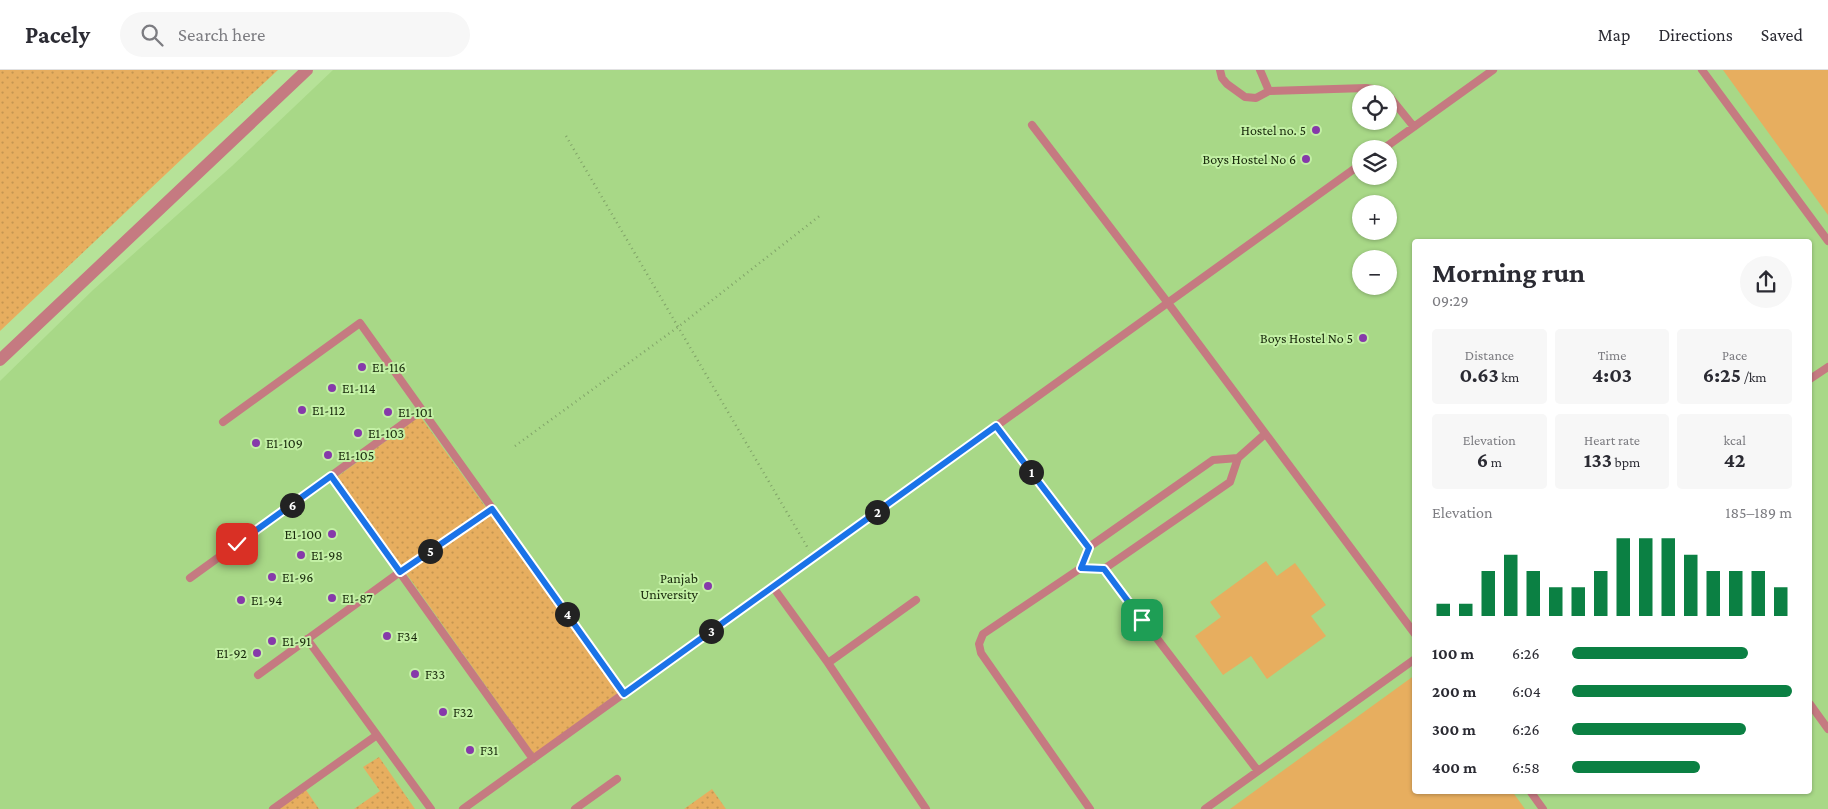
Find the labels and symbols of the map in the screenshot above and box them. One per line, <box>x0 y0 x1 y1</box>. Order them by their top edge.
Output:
place label: Hostel no. 5 <box>1241 122 1306 138</box>
marker: Hostel no. 5 <box>1310 124 1322 136</box>
place label: Boys Hostel No 6 <box>1203 151 1296 167</box>
marker: Boys Hostel No 6 <box>1300 153 1312 165</box>
place label: Boys Hostel No 5 <box>1260 330 1353 346</box>
marker: Boys Hostel No 5 <box>1357 332 1369 344</box>
place label: E1-116 <box>372 359 406 375</box>
marker: E1-116 <box>356 361 368 373</box>
place label: E1-114 <box>342 380 376 396</box>
marker: E1-114 <box>326 382 338 394</box>
place label: E1-112 <box>312 402 345 418</box>
marker: E1-112 <box>296 404 308 416</box>
place label: E1-101 <box>398 404 433 420</box>
marker: E1-101 <box>382 406 394 418</box>
place label: E1-103 <box>368 425 404 441</box>
marker: E1-103 <box>352 427 364 439</box>
place label: E1-109 <box>266 435 303 451</box>
marker: E1-109 <box>250 437 262 449</box>
place label: E1-105 <box>338 447 374 463</box>
marker: E1-105 <box>322 449 334 461</box>
pin: 1 <box>1018 460 1044 484</box>
pin: 6 <box>280 492 304 518</box>
pin: 2 <box>864 500 890 524</box>
pin <box>216 523 258 565</box>
place label: E1-100 <box>284 526 322 542</box>
marker: E1-100 <box>326 528 338 540</box>
pin: 5 <box>418 538 442 564</box>
place label: E1-98 <box>311 547 343 563</box>
marker: E1-98 <box>295 549 307 561</box>
place label: E1-96 <box>282 569 313 585</box>
place label: Panjab University <box>640 570 699 602</box>
marker: E1-96 <box>266 571 278 583</box>
marker: Panjab University <box>702 580 714 592</box>
place label: E1-87 <box>342 590 373 606</box>
place label: E1-94 <box>251 592 282 608</box>
marker: E1-87 <box>326 592 338 604</box>
marker: E1-94 <box>235 594 247 606</box>
pin <box>1121 599 1163 641</box>
pin: 4 <box>554 602 580 626</box>
pin: 3 <box>698 618 724 644</box>
place label: F34 <box>397 628 418 644</box>
marker: F34 <box>381 630 393 642</box>
place label: E1-91 <box>282 633 311 649</box>
marker: E1-91 <box>266 635 278 647</box>
place label: E1-92 <box>216 645 247 661</box>
marker: E1-92 <box>251 647 263 659</box>
place label: F33 <box>425 666 445 682</box>
marker: F33 <box>409 668 421 680</box>
place label: F32 <box>453 704 473 720</box>
marker: F32 <box>437 706 449 718</box>
place label: F31 <box>480 742 498 758</box>
marker: F31 <box>464 744 476 756</box>

